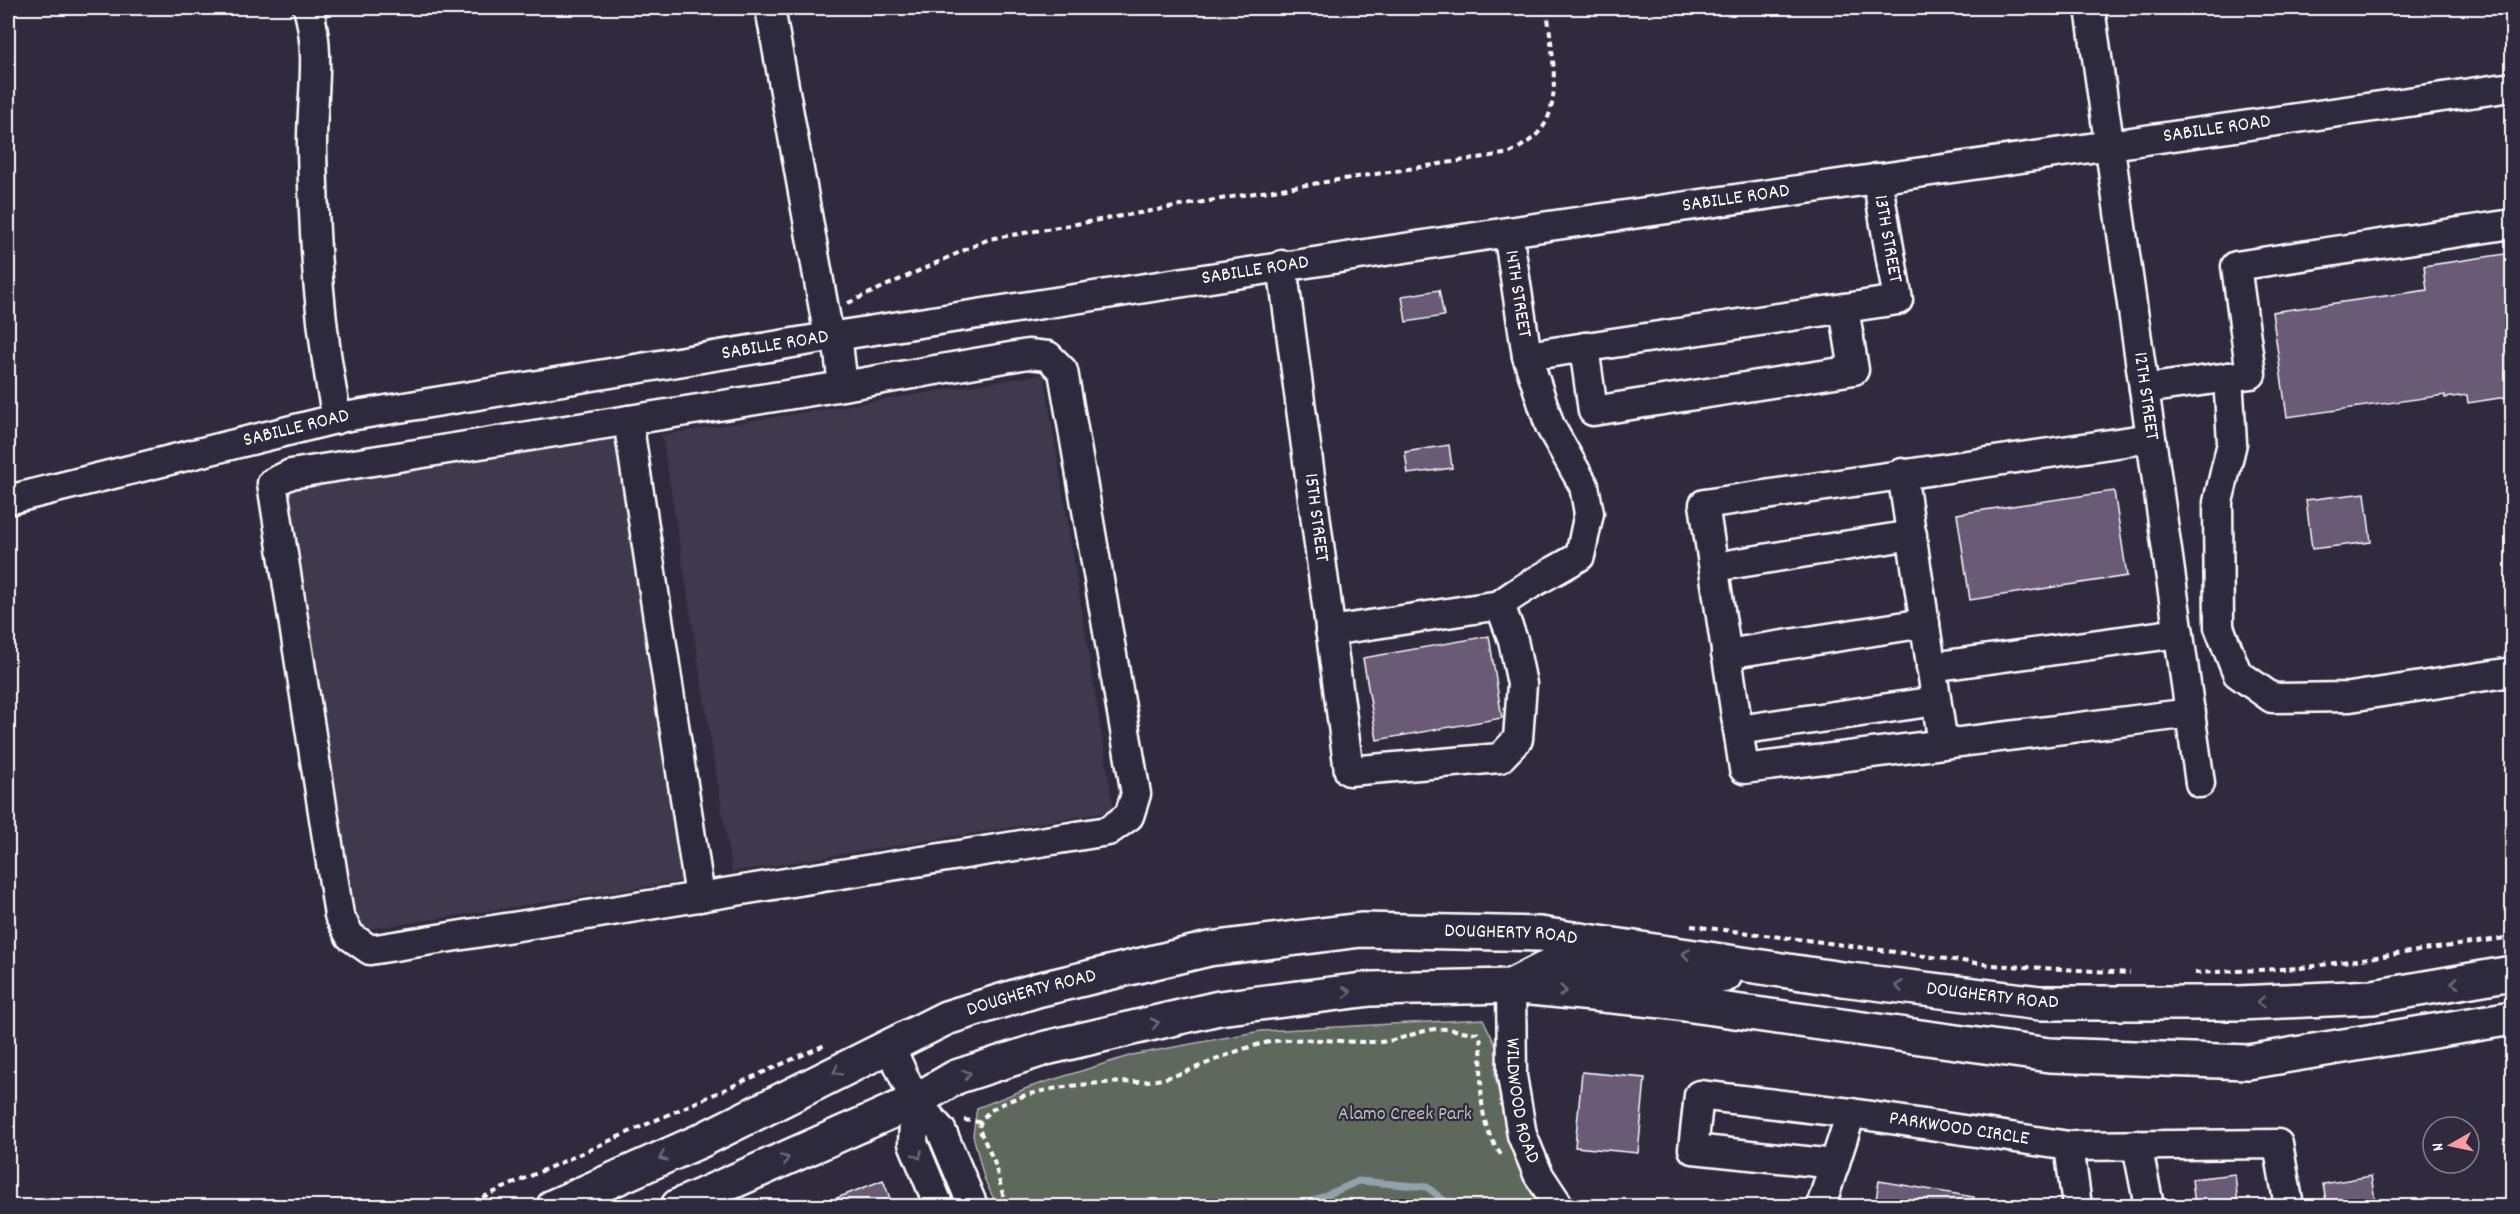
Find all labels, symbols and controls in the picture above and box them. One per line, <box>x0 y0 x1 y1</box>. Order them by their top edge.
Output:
street label: SABILLE ROAD <box>2161 108 2272 151</box>
street label: SABILLE ROAD <box>1680 178 1791 221</box>
street label: 13TH STREET <box>1866 193 1908 285</box>
street label: 14TH STREET <box>1496 248 1538 340</box>
street label: SABILLE ROAD <box>1200 249 1311 293</box>
street label: SABILLE ROAD <box>720 323 831 368</box>
street label: 12TH STREET <box>2125 350 2165 442</box>
street label: SABILLE ROAD <box>241 402 352 455</box>
street label: 15TH STREET <box>1296 472 1335 564</box>
street label: DOUGHERTY ROAD <box>1444 918 1579 953</box>
one-way arrow <box>1681 948 1691 961</box>
street label: DOUGHERTY ROAD <box>963 962 1099 1025</box>
street label: DOUGHERTY ROAD <box>1925 975 2059 1017</box>
one-way arrow <box>2450 976 2459 988</box>
one-way arrow <box>1895 980 1904 992</box>
one-way arrow <box>1558 984 1567 997</box>
one-way arrow <box>1343 986 1352 999</box>
one-way arrow <box>2257 995 2266 1008</box>
one-way arrow <box>1150 1017 1160 1030</box>
street label: WILDWOOD ROAD <box>1498 1038 1546 1168</box>
one-way arrow <box>833 1064 844 1075</box>
one-way arrow <box>961 1069 972 1081</box>
park label: Alamo Creek Park <box>1338 1101 1472 1129</box>
street label: PARKWOOD CIRCLE <box>1887 1105 2031 1154</box>
north arrow <box>2421 1115 2481 1175</box>
text: N <box>2427 1141 2451 1153</box>
one-way arrow <box>911 1149 923 1160</box>
one-way arrow <box>658 1150 669 1162</box>
one-way arrow <box>778 1154 789 1166</box>

